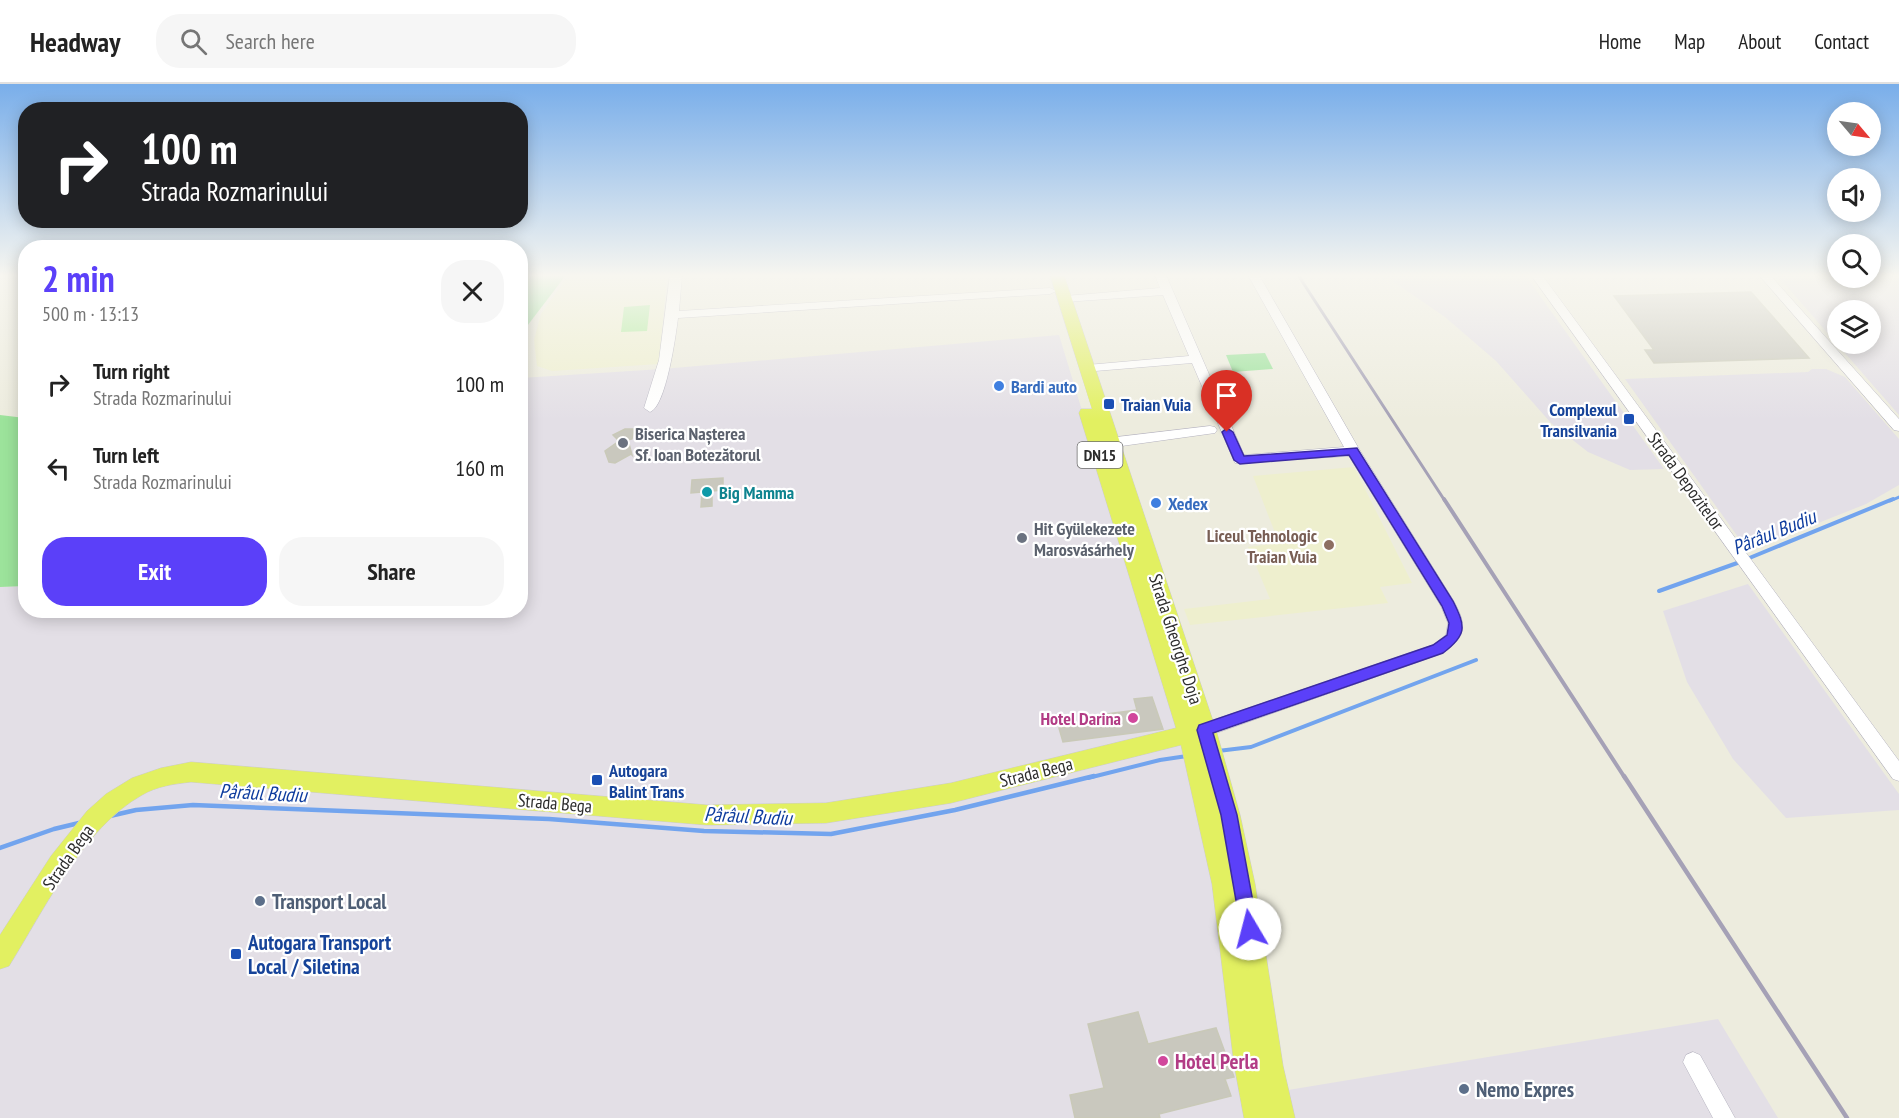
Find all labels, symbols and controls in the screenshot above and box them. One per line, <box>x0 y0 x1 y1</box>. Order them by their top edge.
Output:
search box <box>156 14 576 68</box>
text: Headway <box>30 23 120 60</box>
icon: search <box>177 25 210 58</box>
text: Search here <box>225 27 315 55</box>
text: Home <box>1599 28 1641 55</box>
text: Map <box>1674 28 1705 55</box>
text: About <box>1738 28 1781 55</box>
text: Contact <box>1814 28 1869 55</box>
north arrow <box>1827 102 1881 156</box>
map controls <box>1827 102 1881 354</box>
text: 100 m <box>141 121 238 176</box>
icon: right <box>42 126 120 204</box>
button: sound <box>1827 168 1881 222</box>
text: Strada Rozmarinului <box>141 174 328 208</box>
button: search <box>1827 234 1881 288</box>
text: 2 min <box>42 255 115 302</box>
button: close <box>441 260 504 323</box>
button: layers <box>1827 300 1881 354</box>
text: 500 m · 13:13 <box>42 301 139 327</box>
text: Turn right <box>93 357 170 385</box>
icon: right <box>42 368 75 401</box>
text: 100 m <box>455 370 504 398</box>
pin <box>1201 370 1252 432</box>
place label: Bardi auto <box>1011 375 1077 398</box>
marker: Bardi auto <box>992 379 1006 393</box>
icon: arrive <box>1210 379 1243 412</box>
text: Strada Rozmarinului <box>93 385 232 411</box>
place label: Traian Vuia <box>1121 393 1191 416</box>
marker: Traian Vuia <box>1102 397 1116 411</box>
place label: Complexul Transilvania <box>1540 398 1618 442</box>
marker: Complexul Transilvania <box>1622 412 1636 426</box>
place label: Biserica Nașterea Sf. Ioan Botezătorul <box>635 422 761 466</box>
street label: Strada Depozitelor <box>1643 428 1729 534</box>
marker: Biserica Nașterea Sf. Ioan Botezătorul <box>616 436 630 450</box>
text: Turn left <box>93 441 159 469</box>
road number: DN15 <box>1078 442 1122 468</box>
icon: left <box>42 452 75 485</box>
text: 160 m <box>455 454 504 482</box>
text: Strada Rozmarinului <box>93 469 232 495</box>
place label: Big Mamma <box>719 481 794 504</box>
marker: Big Mamma <box>700 485 714 499</box>
place label: Xedex <box>1168 492 1208 515</box>
marker: Xedex <box>1149 496 1163 510</box>
water label: Pârâul Budiu <box>1728 503 1821 561</box>
place label: Hit Gyülekezete Marosvásárhely <box>1034 517 1135 561</box>
place label: Liceul Tehnologic Traian Vuia <box>1207 524 1318 568</box>
marker: Hit Gyülekezete Marosvásárhely <box>1015 531 1029 545</box>
button: Exit <box>42 537 267 606</box>
button: Share <box>279 537 504 606</box>
marker: Liceul Tehnologic Traian Vuia <box>1322 538 1336 552</box>
street label: Strada Gheorghe Doja <box>1144 571 1208 707</box>
place label: Hotel Darina <box>1040 707 1121 730</box>
marker: Hotel Darina <box>1126 711 1140 725</box>
street label: Strada Bega <box>997 752 1075 792</box>
place label: Autogara Balint Trans <box>608 759 684 803</box>
marker: Autogara Balint Trans <box>590 773 604 787</box>
water label: Pârâul Budiu <box>218 778 309 808</box>
street label: Strada Bega <box>517 788 593 818</box>
water label: Pârâul Budiu <box>703 801 794 831</box>
street label: Strada Bega <box>37 820 99 894</box>
place label: Transport Local <box>272 888 387 915</box>
marker: Transport Local <box>253 894 267 908</box>
position arrow <box>1218 897 1282 961</box>
place label: Autogara Transport Local / Siletina <box>247 929 391 980</box>
marker: Autogara Transport Local / Siletina <box>229 947 243 961</box>
place label: Hotel Perla <box>1175 1048 1259 1075</box>
marker: Hotel Perla <box>1156 1054 1170 1068</box>
place label: Nemo Expres <box>1476 1076 1574 1103</box>
marker: Nemo Expres <box>1457 1082 1471 1096</box>

